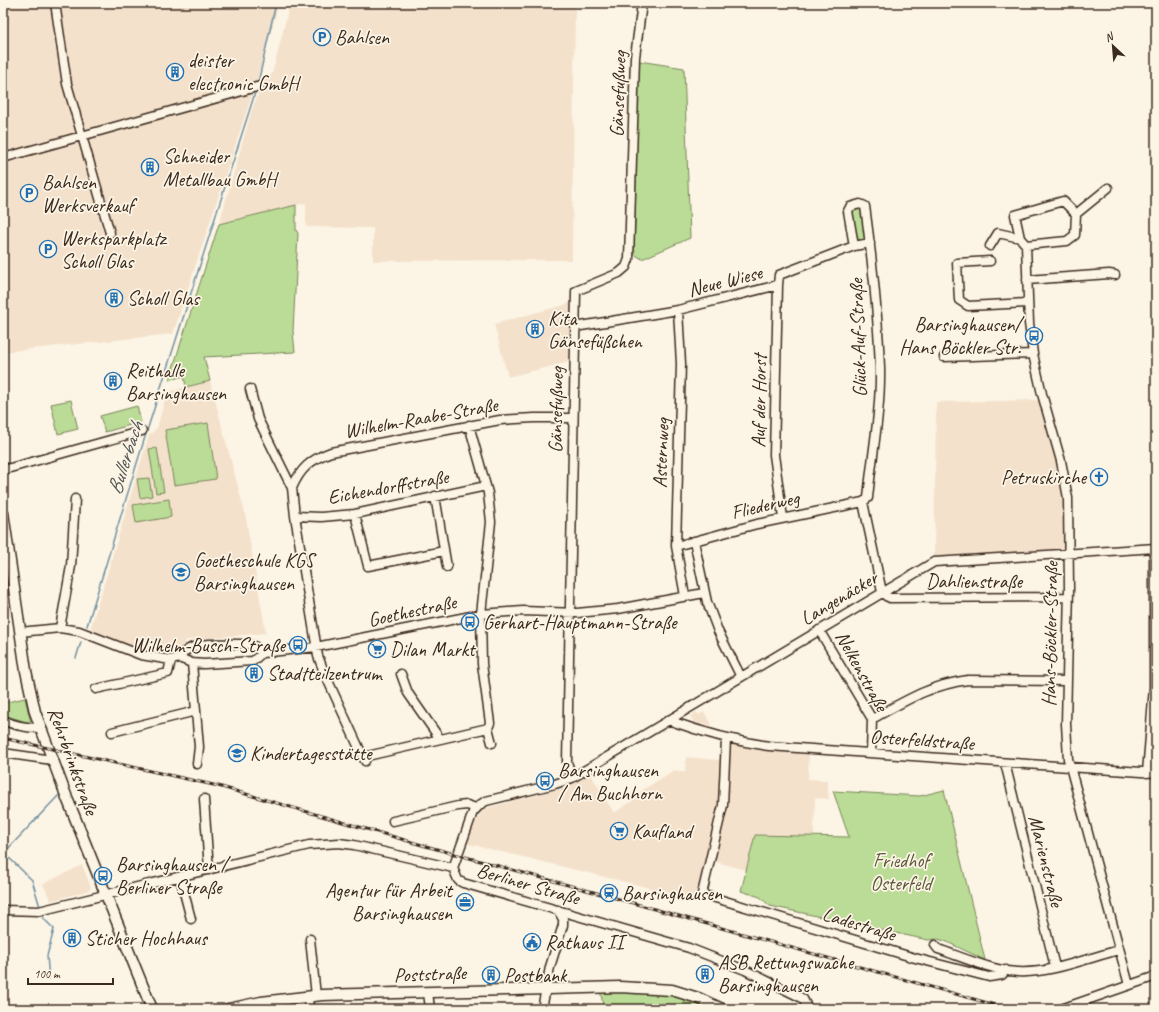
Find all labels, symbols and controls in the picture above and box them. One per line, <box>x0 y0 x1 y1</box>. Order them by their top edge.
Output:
place label: Bahlsen <box>335 25 390 50</box>
north arrow <box>1093 26 1133 66</box>
parking icon: Bahlsen <box>312 27 332 47</box>
text: N <box>1102 28 1117 45</box>
place label: deister electronic GmbH <box>188 48 301 96</box>
street label: Gänsefußweg <box>604 49 632 137</box>
building icon: deister electronic GmbH <box>165 62 185 82</box>
place label: Schneider Metallbau GmbH <box>163 144 279 192</box>
building icon: Schneider Metallbau GmbH <box>140 157 160 177</box>
place label: Bahlsen Werksverkauf <box>42 170 138 218</box>
parking icon: Bahlsen Werksverkauf <box>19 183 39 203</box>
place label: Werksparkplatz Scholl Glas <box>61 226 168 274</box>
parking icon: Werksparkplatz Scholl Glas <box>38 239 58 259</box>
street label: Neue Wiese <box>685 259 766 302</box>
street label: Glück-Auf-Straße <box>843 277 873 398</box>
place label: Scholl Glas <box>127 286 201 311</box>
building icon: Scholl Glas <box>104 288 124 308</box>
place label: Kita Gänsefüßchen <box>548 306 643 354</box>
place label: Barsinghausen/ Hans Böckler Str. <box>899 312 1025 360</box>
building icon: Kita Gänsefüßchen <box>525 319 545 339</box>
bus stop icon: Barsinghausen/ Hans Böckler Str. <box>1024 326 1044 346</box>
street label: Auf der Horst <box>746 351 772 448</box>
place label: Reithalle Barsinghausen <box>126 358 227 406</box>
street label: Gänsefußweg <box>543 365 569 453</box>
building icon: Reithalle Barsinghausen <box>103 371 123 391</box>
street label: Wilhelm-Raabe-Straße <box>343 392 501 444</box>
street label: Asternweg <box>647 416 675 488</box>
water label: Bullerbach <box>101 417 149 498</box>
street label: Eichendorffstraße <box>326 464 452 510</box>
place label: Petruskirche <box>1001 465 1087 490</box>
church icon: Petruskirche <box>1089 467 1109 487</box>
street label: Fliederweg <box>729 485 803 525</box>
place label: Goetheschule KGS Barsinghausen <box>194 548 317 596</box>
street label: Hans-Böckler-Straße <box>1036 560 1064 707</box>
school or university icon: Goetheschule KGS Barsinghausen <box>171 562 191 582</box>
street label: Langenäcker <box>796 564 884 631</box>
street label: Dahlienstraße <box>926 569 1024 594</box>
street label: Goethestraße <box>366 589 460 633</box>
place label: Gerhart-Hauptmann-Straße <box>483 610 678 635</box>
bus stop icon: Gerhart-Hauptmann-Straße <box>460 612 480 632</box>
street label: Nelkenstraße <box>830 626 895 717</box>
place label: Wilhelm-Busch-Straße <box>132 633 286 658</box>
bus stop icon: Wilhelm-Busch-Straße <box>288 635 308 655</box>
place label: Dilan Markt <box>390 637 477 662</box>
supermarket icon: Dilan Markt <box>367 639 387 659</box>
place label: Stadtteilzentrum <box>267 661 383 686</box>
building icon: Stadtteilzentrum <box>244 663 264 683</box>
street label: Rehrbrinkstraße <box>42 704 105 820</box>
street label: Osterfeldstraße <box>869 724 976 756</box>
place label: Kindertagesstätte <box>250 741 373 766</box>
school or university icon: Kindertagesstätte <box>227 743 247 763</box>
place label: Barsinghausen / Am Buchhorn <box>558 758 663 806</box>
bus stop icon: Barsinghausen / Am Buchhorn <box>535 771 555 791</box>
street label: Marienstraße <box>1023 813 1070 911</box>
place label: Kaufland <box>632 819 695 844</box>
supermarket icon: Kaufland <box>609 821 629 841</box>
park label: Friedhof Osterfeld <box>871 848 935 896</box>
place label: Barsinghausen / Berliner Straße <box>116 852 232 900</box>
street label: Berliner Straße <box>474 857 584 911</box>
bus stop icon: Barsinghausen / Berliner Straße <box>93 866 113 886</box>
place label: Agentur für Arbeit Barsinghausen <box>325 878 454 926</box>
place label: Barsinghausen <box>622 881 723 906</box>
station icon: Barsinghausen <box>599 883 619 903</box>
office icon: Agentur für Arbeit Barsinghausen <box>455 892 475 912</box>
street label: Ladestraße <box>820 901 900 947</box>
place label: Sticher Hochhaus <box>85 926 209 951</box>
building icon: Sticher Hochhaus <box>62 928 82 948</box>
place label: Rathaus II <box>545 930 627 955</box>
public building icon: Rathaus II <box>522 932 542 952</box>
place label: ASB Rettungswache Barsinghausen <box>718 950 855 998</box>
scale bar <box>28 960 113 986</box>
street label: Poststraße <box>393 960 468 988</box>
place label: Postbank <box>504 963 568 988</box>
building icon: ASB Rettungswache Barsinghausen <box>695 964 715 984</box>
building icon: Postbank <box>481 965 501 985</box>
text: 100 m <box>34 966 61 982</box>

